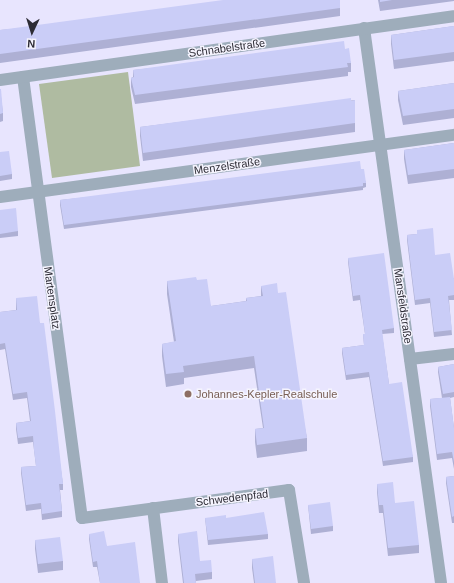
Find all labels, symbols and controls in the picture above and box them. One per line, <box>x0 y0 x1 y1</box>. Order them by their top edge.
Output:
north arrow <box>12 12 52 52</box>
street label: Schnabelstraße <box>188 36 266 60</box>
text: N <box>27 38 36 50</box>
street label: Menzelstraße <box>193 155 261 177</box>
street label: Martensplatz <box>41 266 63 330</box>
street label: Mansfeldstraße <box>391 268 415 344</box>
place label: Johannes-Kepler-Realschule <box>196 387 337 401</box>
marker: Johannes-Kepler-Realschule <box>183 389 193 399</box>
street label: Schwedenpfad <box>195 487 269 509</box>

